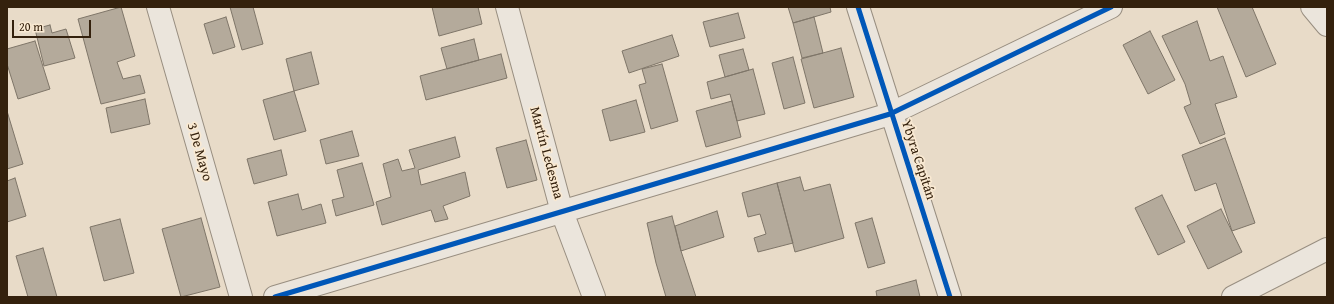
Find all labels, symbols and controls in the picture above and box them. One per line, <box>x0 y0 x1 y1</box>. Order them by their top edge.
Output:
scale bar <box>14 12 93 38</box>
text: 20 m <box>19 18 43 35</box>
street label: Martín Ledesma <box>526 105 566 201</box>
street label: Ybyra Capitán <box>897 118 939 202</box>
street label: 3 De Mayo <box>183 121 215 183</box>

